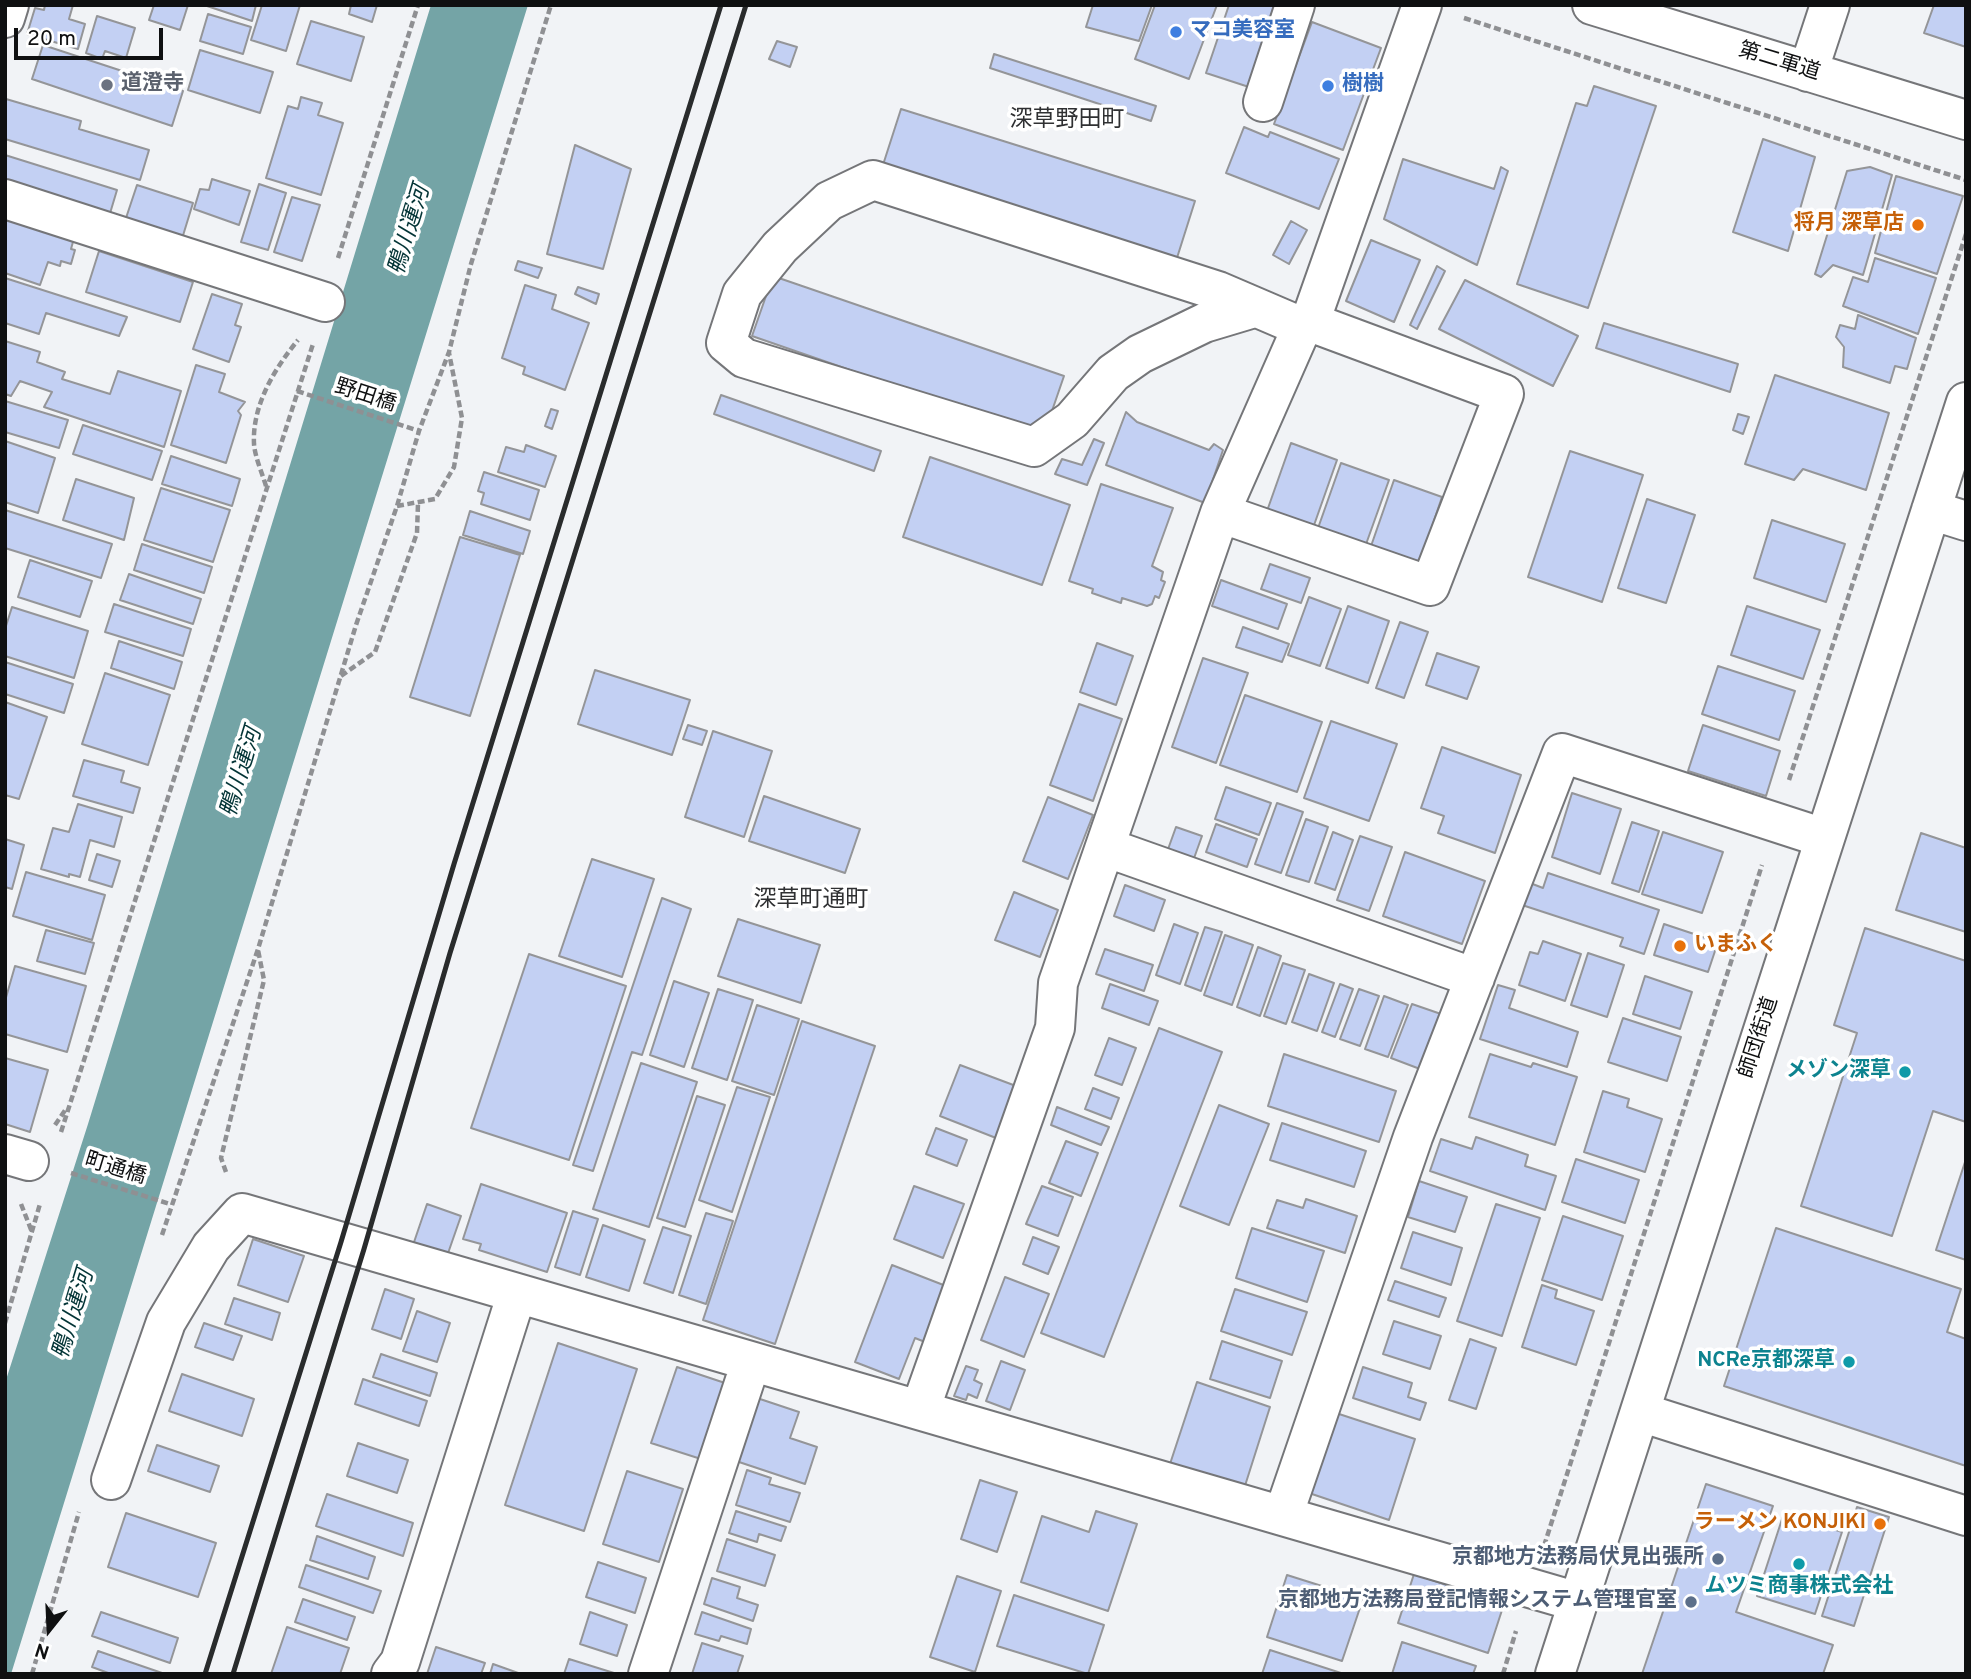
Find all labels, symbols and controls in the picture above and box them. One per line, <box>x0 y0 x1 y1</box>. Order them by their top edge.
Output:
scale bar <box>18 14 166 58</box>
place label: マコ美容室 <box>1190 19 1295 45</box>
marker: マコ美容室 <box>1168 24 1184 40</box>
text: 20 m <box>27 26 76 53</box>
street label: 第二軍道 <box>1735 39 1823 87</box>
place label: 道澄寺 <box>121 72 184 98</box>
place label: 樹樹 <box>1342 73 1384 99</box>
marker: 道澄寺 <box>99 77 115 93</box>
marker: 樹樹 <box>1320 78 1336 94</box>
district label: 深草野田町 <box>1010 107 1124 135</box>
water label: 鴨川運河 <box>384 183 438 279</box>
place label: 将月 深草店 <box>1794 212 1904 238</box>
marker: 将月 深草店 <box>1910 217 1926 233</box>
street label: 野田橋 <box>331 375 399 419</box>
water label: 鴨川運河 <box>216 725 270 821</box>
district label: 深草町通町 <box>754 887 868 915</box>
place label: いまふく <box>1694 933 1778 959</box>
marker: いまふく <box>1672 938 1688 954</box>
street label: 師団街道 <box>1735 994 1785 1082</box>
place label: メゾン深草 <box>1786 1059 1891 1085</box>
marker: メゾン深草 <box>1897 1064 1913 1080</box>
street label: 町通橋 <box>81 1149 149 1191</box>
water label: 鴨川運河 <box>48 1267 102 1363</box>
place label: NCRe京都深草 <box>1697 1349 1835 1375</box>
marker: NCRe京都深草 <box>1841 1354 1857 1370</box>
place label: ラーメン KONJIKI <box>1694 1511 1866 1537</box>
marker: ラーメン KONJIKI <box>1872 1516 1888 1532</box>
place label: 京都地方法務局伏見出張所 <box>1452 1546 1704 1572</box>
marker: 京都地方法務局伏見出張所 <box>1710 1551 1726 1567</box>
marker: ムツミ商事株式会社 <box>1791 1556 1807 1572</box>
place label: ムツミ商事株式会社 <box>1705 1575 1893 1601</box>
place label: 京都地方法務局登記情報システム管理官室 <box>1278 1589 1677 1615</box>
marker: 京都地方法務局登記情報システム管理官室 <box>1683 1594 1699 1610</box>
north arrow <box>14 1595 84 1665</box>
text: N <box>32 1636 53 1663</box>

